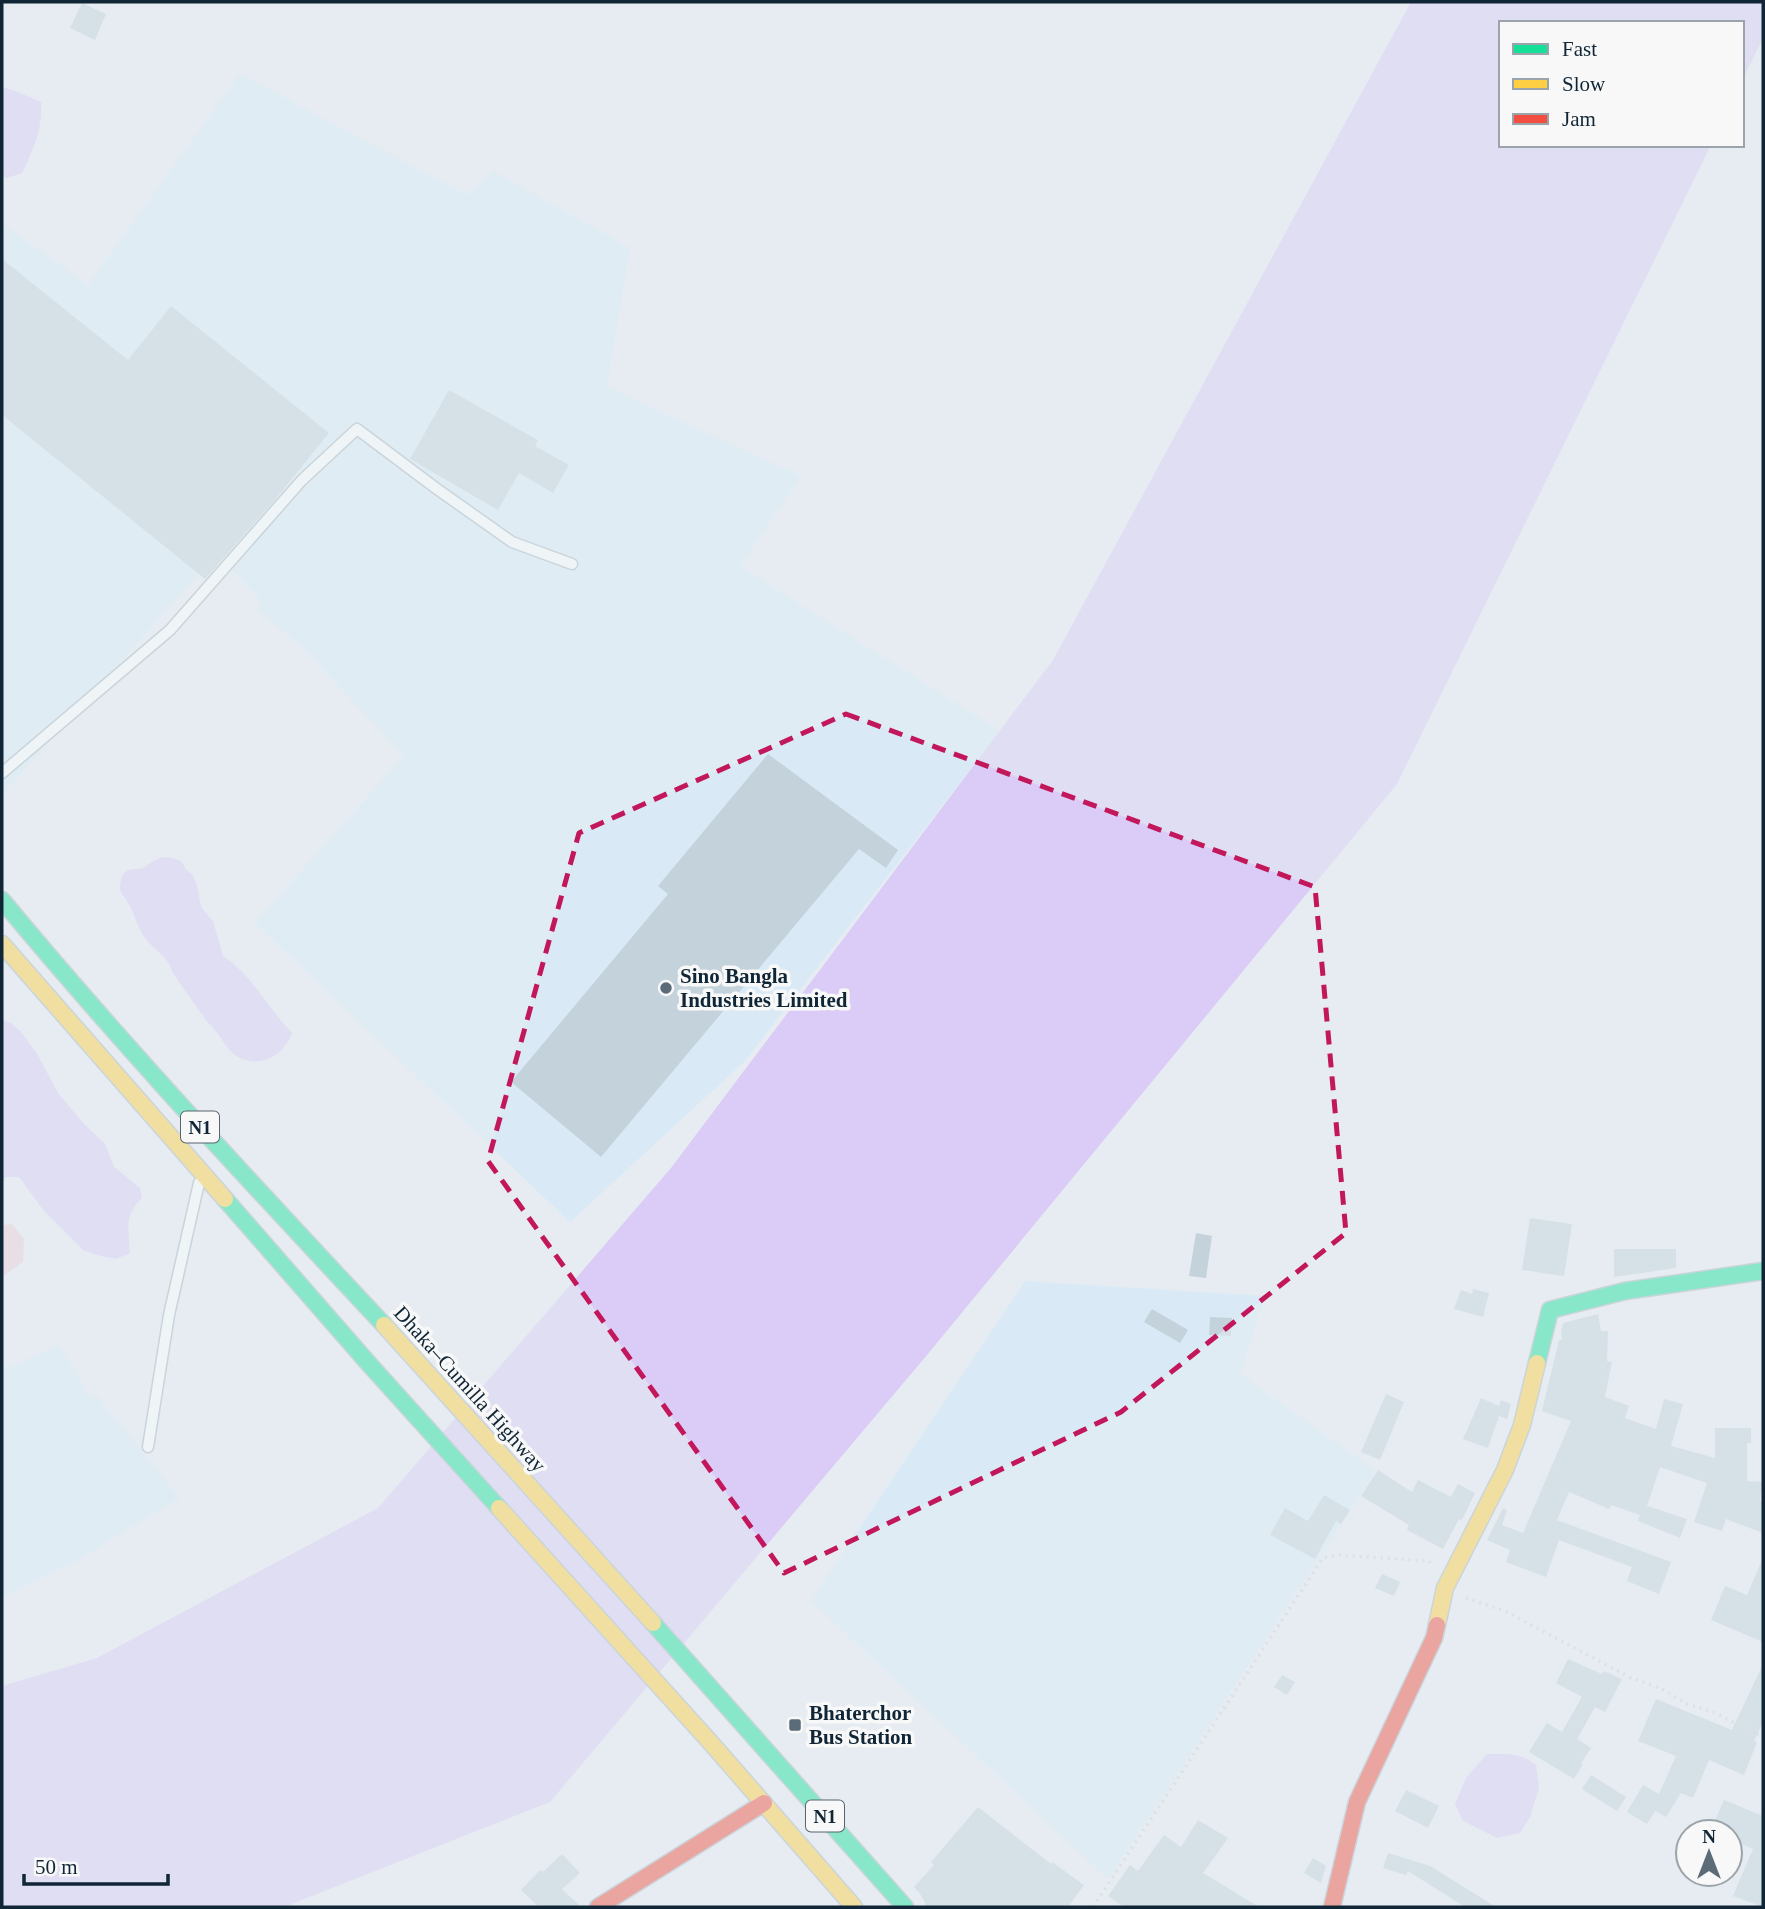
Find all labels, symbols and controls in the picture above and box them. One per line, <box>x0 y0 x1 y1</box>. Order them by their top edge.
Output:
legend <box>1499 21 1744 147</box>
text: Fast <box>1562 37 1597 61</box>
text: Slow <box>1562 72 1606 96</box>
text: Jam <box>1562 107 1596 131</box>
place label: Sino Bangla Industries Limited <box>680 964 848 1012</box>
marker: Sino Bangla Industries Limited <box>658 980 674 996</box>
road number: N1 <box>181 1112 219 1142</box>
street label: Dhaka–Cumilla Highway <box>389 1301 551 1477</box>
place label: Bhaterchor Bus Station <box>809 1701 913 1749</box>
marker: Bhaterchor Bus Station <box>787 1717 803 1733</box>
road number: N1 <box>806 1800 844 1832</box>
north arrow <box>1674 1818 1744 1888</box>
text: N <box>1702 1826 1716 1847</box>
scale bar <box>24 1842 168 1886</box>
text: 50 m <box>35 1855 78 1879</box>

